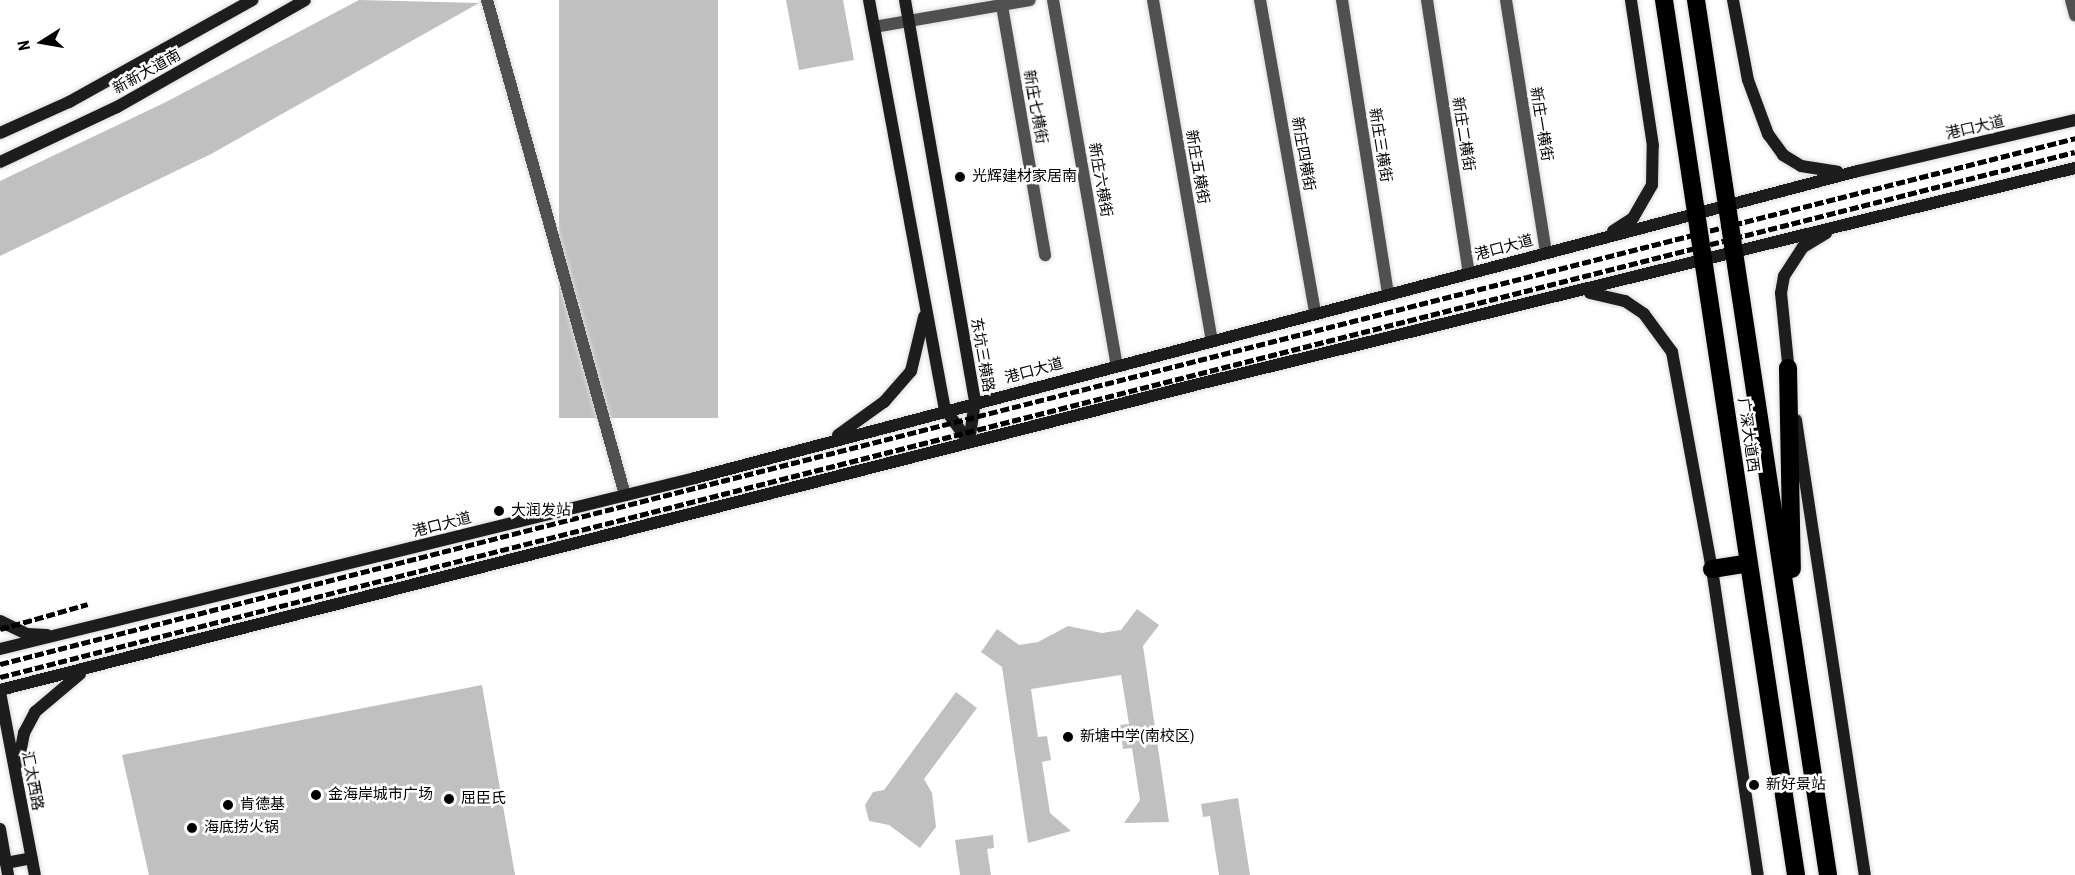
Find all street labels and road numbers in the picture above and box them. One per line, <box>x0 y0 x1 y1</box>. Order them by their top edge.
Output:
street label: 新新大道南 <box>110 46 184 98</box>
street label: 新庄七横街 <box>1020 69 1050 145</box>
street label: 新庄一横街 <box>1526 86 1556 162</box>
street label: 新庄二横街 <box>1448 96 1478 172</box>
street label: 新庄三横街 <box>1365 107 1395 183</box>
street label: 港口大道 <box>1944 112 2006 144</box>
street label: 新庄四横街 <box>1288 116 1318 192</box>
street label: 新庄五横街 <box>1182 129 1212 205</box>
street label: 新庄六横街 <box>1085 142 1115 218</box>
street label: 港口大道 <box>1473 232 1535 264</box>
street label: 东坑三横路 <box>967 317 997 393</box>
street label: 港口大道 <box>1003 355 1065 387</box>
street label: 广深大道西 <box>1734 397 1762 473</box>
street label: 港口大道 <box>411 509 473 541</box>
street label: 汇太西路 <box>17 750 47 812</box>

